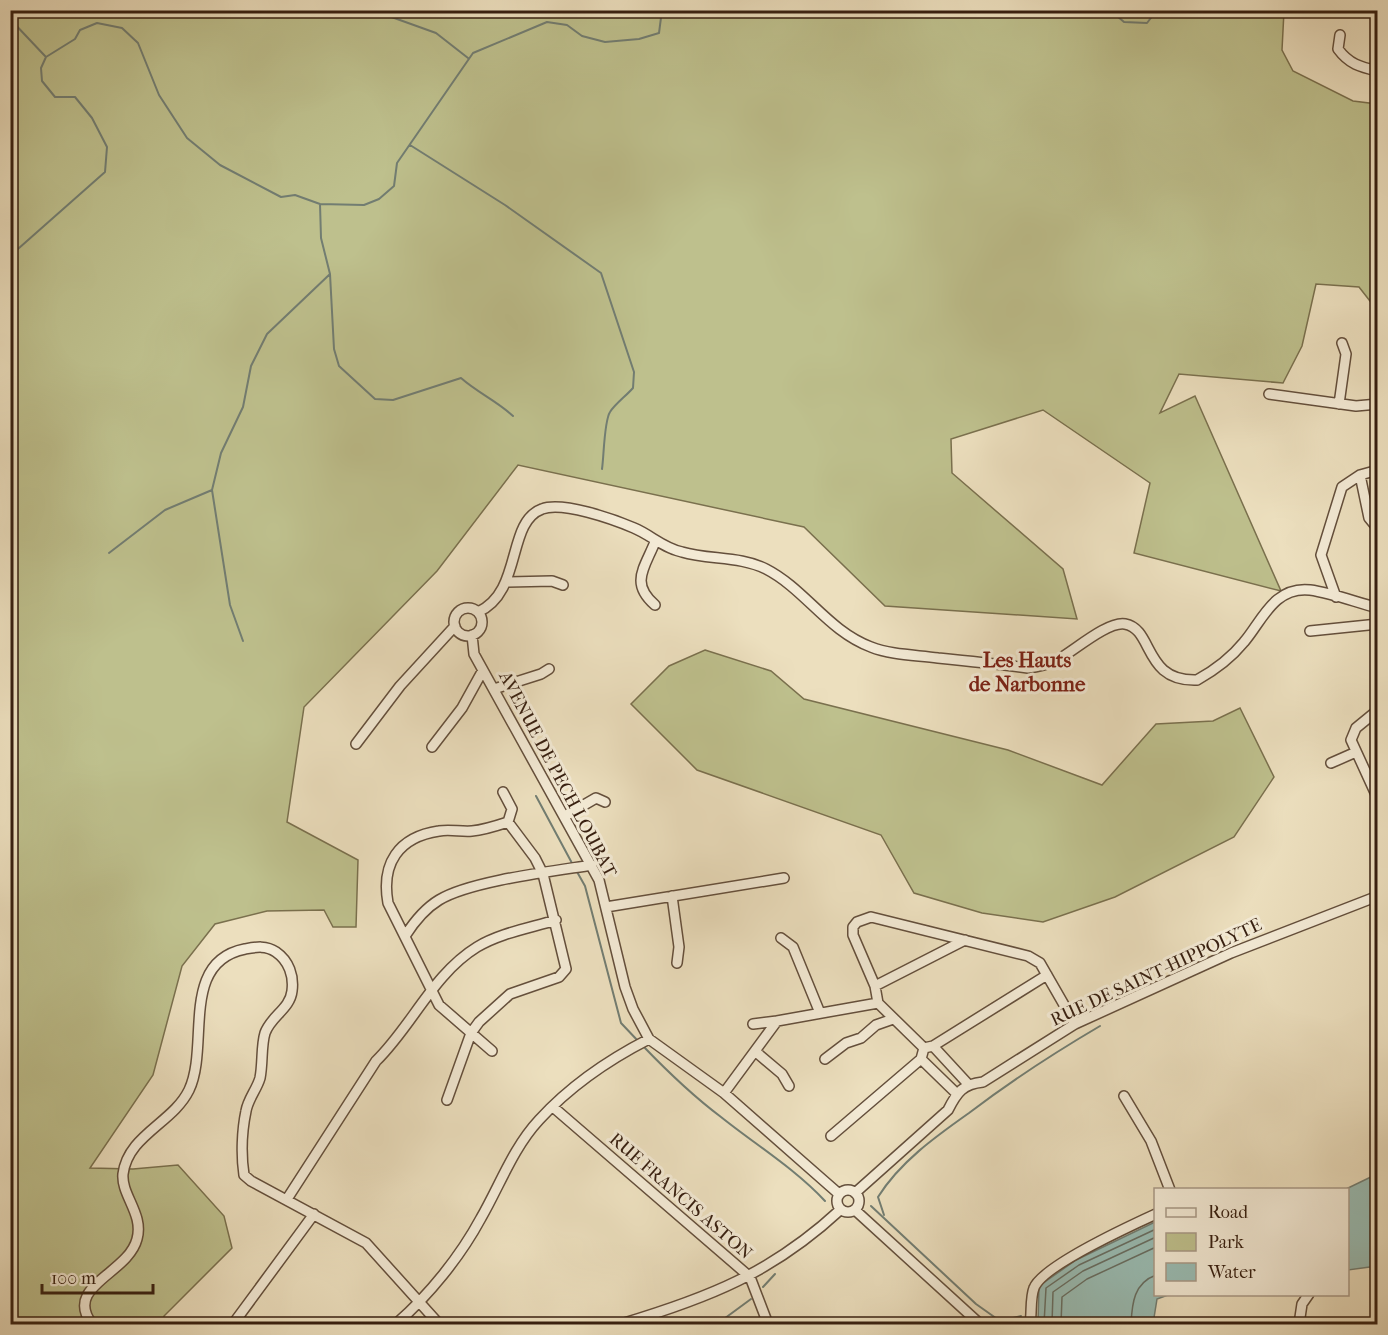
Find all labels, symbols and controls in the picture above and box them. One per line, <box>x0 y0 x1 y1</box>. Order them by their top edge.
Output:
district label: Les Hauts de Narbonne <box>969 648 1086 696</box>
street label: AVENUE DE PECH LOUBAT <box>494 667 621 881</box>
street label: RUE DE SAINT-HIPPOLYTE <box>1047 914 1265 1031</box>
street label: RUE FRANCIS ASTON <box>605 1129 757 1264</box>
legend <box>1154 1188 1349 1296</box>
text: Road <box>1208 1202 1248 1223</box>
text: Park <box>1208 1232 1245 1253</box>
scale bar <box>42 1257 153 1295</box>
text: Water <box>1207 1262 1256 1283</box>
text: 100 m <box>51 1268 96 1289</box>

